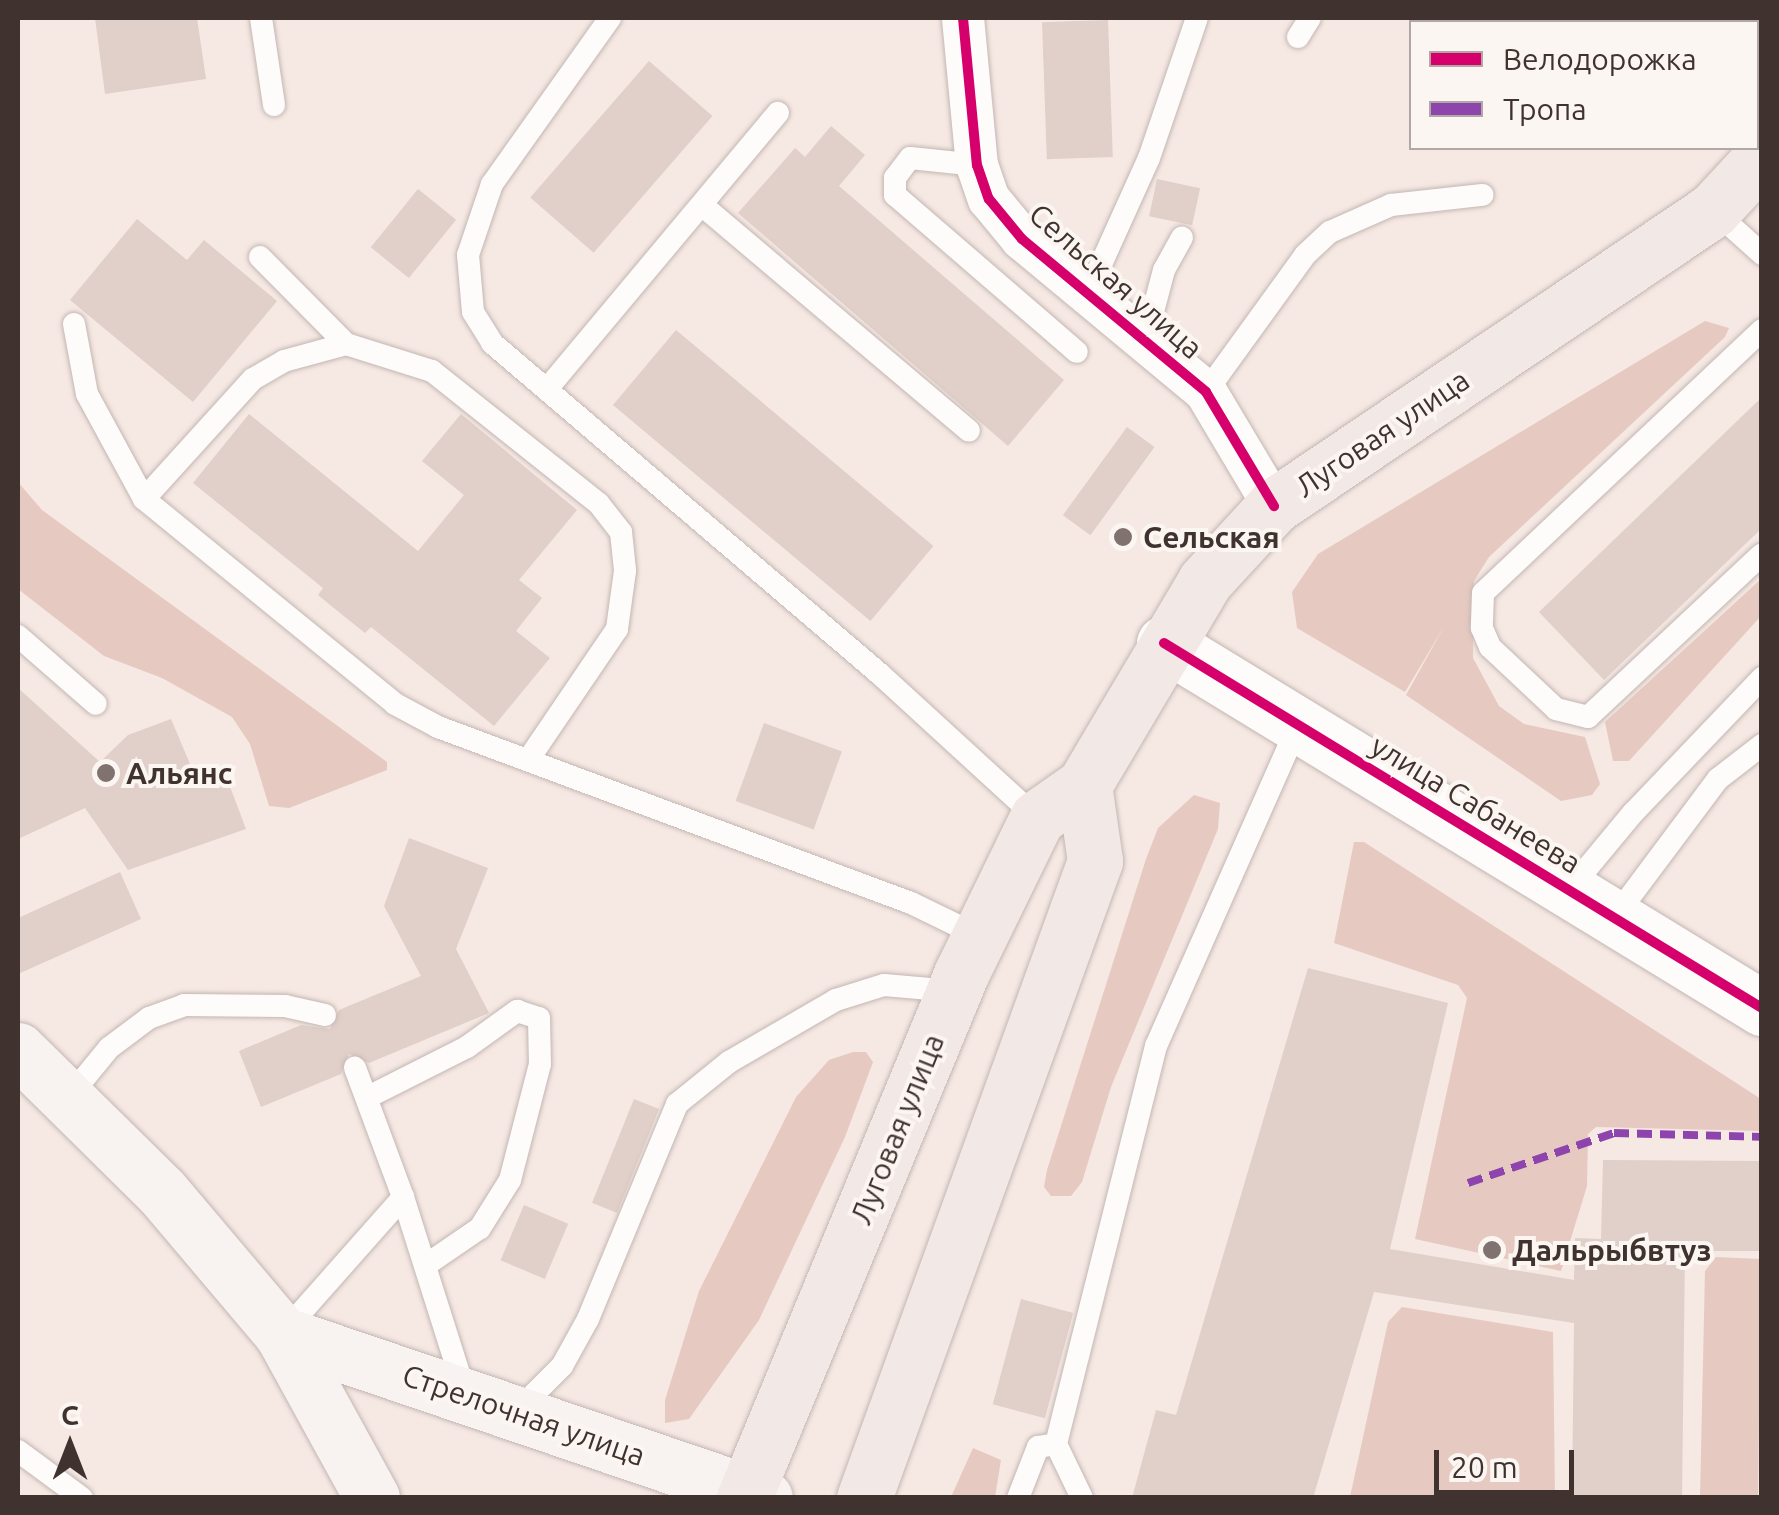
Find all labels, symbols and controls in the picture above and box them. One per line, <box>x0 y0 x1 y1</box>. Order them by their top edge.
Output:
legend <box>1409 20 1759 150</box>
text: Велодорожка <box>1503 42 1697 76</box>
text: Тропа <box>1503 92 1587 126</box>
street label: Сельская улица <box>1022 196 1210 366</box>
street label: Луговая улица <box>1288 362 1476 504</box>
place label: Сельская <box>1143 519 1280 555</box>
marker: Сельская <box>1112 526 1134 548</box>
street label: улица Сабанеева <box>1365 727 1587 881</box>
place label: Альянс <box>126 755 232 791</box>
marker: Альянс <box>95 762 117 784</box>
street label: Луговая улица <box>842 1029 952 1229</box>
place label: Дальрыбвтуз <box>1512 1232 1711 1268</box>
marker: Дальрыбвтуз <box>1481 1239 1503 1261</box>
street label: Стрелочная улица <box>398 1357 650 1473</box>
north arrow <box>20 1395 120 1495</box>
text: С <box>61 1399 79 1430</box>
scale bar <box>1439 1430 1579 1492</box>
text: 20 m <box>1451 1450 1518 1484</box>

